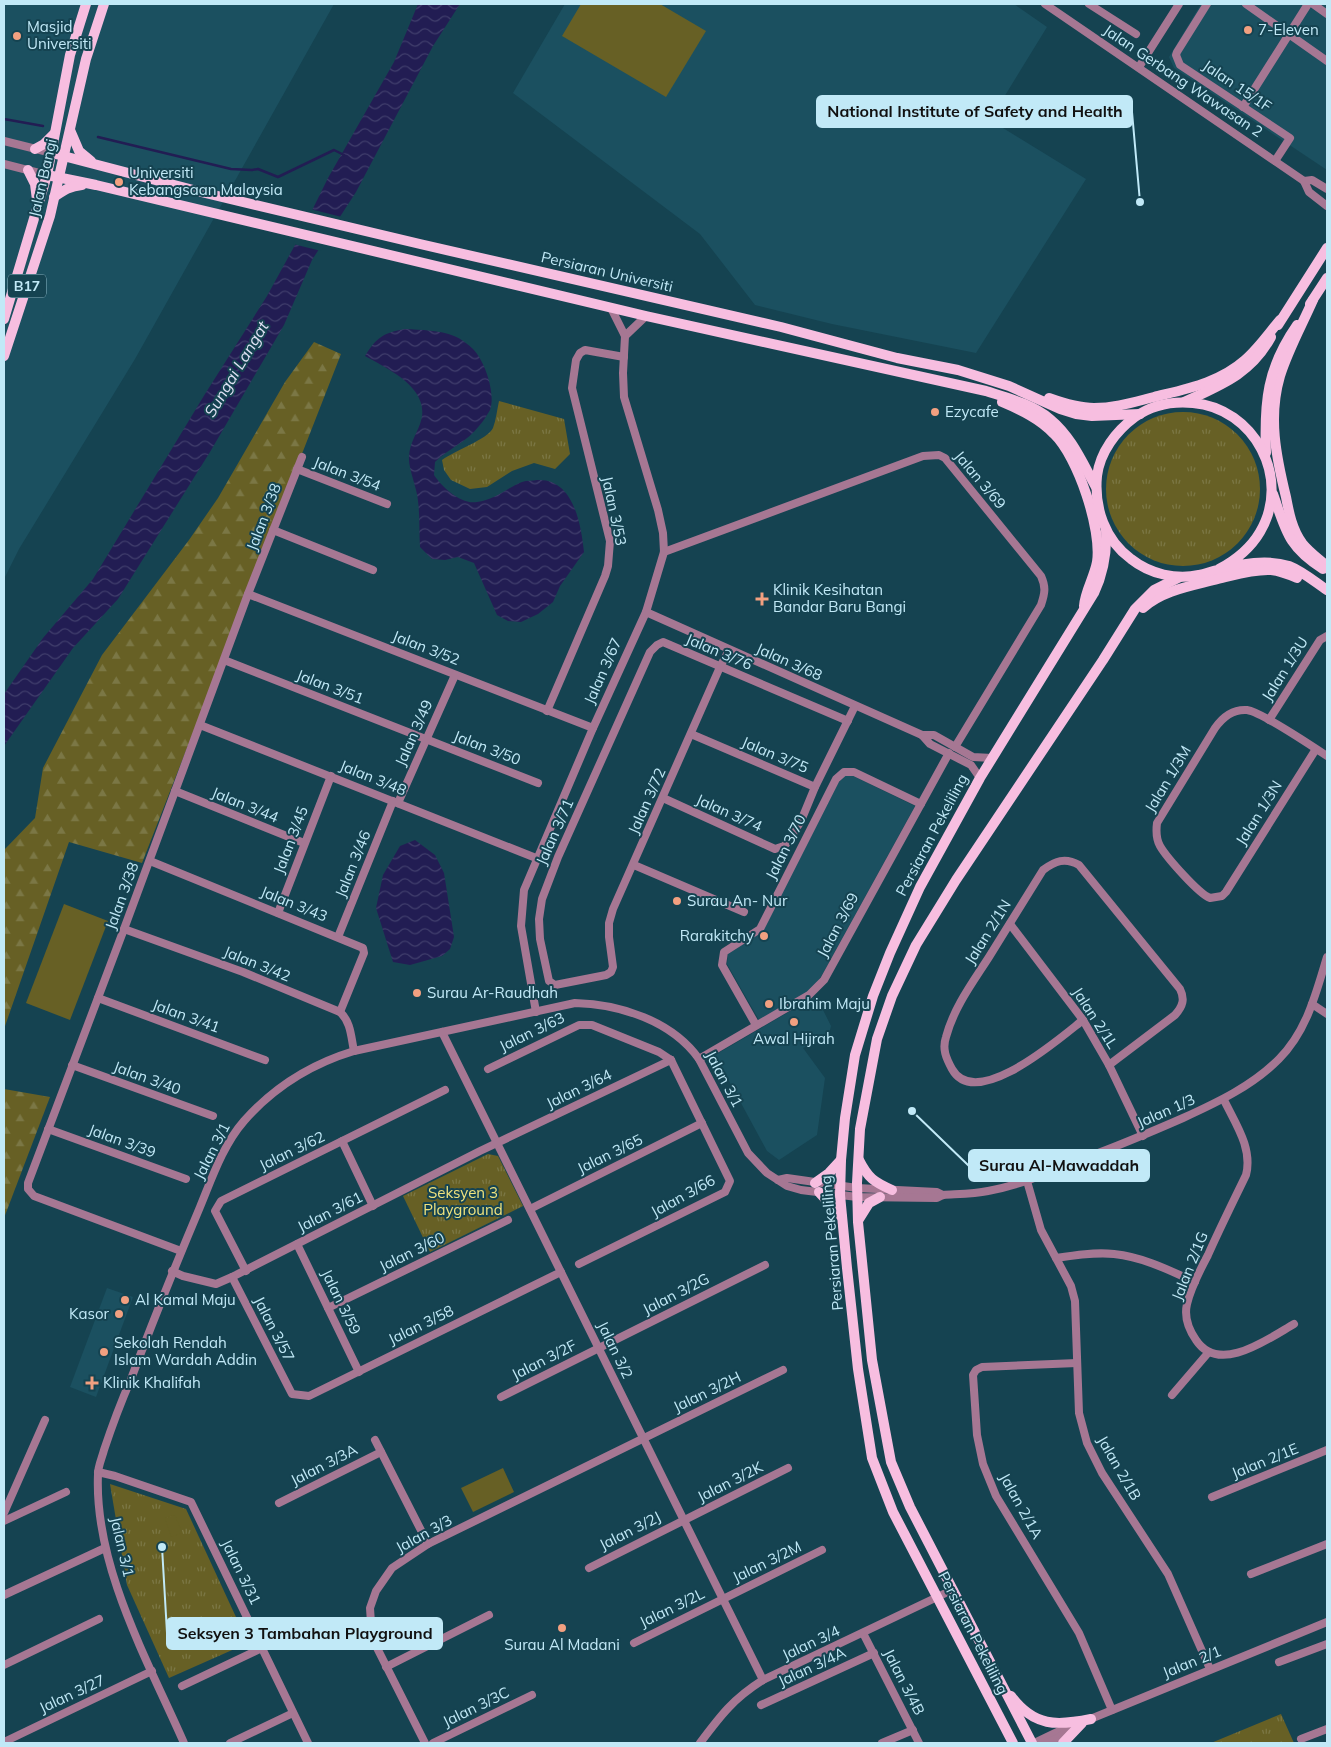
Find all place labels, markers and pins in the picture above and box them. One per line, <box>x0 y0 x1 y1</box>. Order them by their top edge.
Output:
place label: Masjid Universiti <box>27 17 92 53</box>
place label: 7-Eleven <box>1258 20 1319 39</box>
marker: 7-Eleven <box>1242 24 1254 36</box>
marker: Masjid Universiti <box>11 30 23 42</box>
callout: National Institute of Safety and Health <box>817 96 1132 127</box>
place label: Universiti Kebangsaan Malaysia <box>129 163 283 199</box>
marker: Universiti Kebangsaan Malaysia <box>113 176 125 188</box>
place label: Ezycafe <box>945 402 999 421</box>
marker: Ezycafe <box>929 406 941 418</box>
place label: Klinik Kesihatan Bandar Baru Bangi <box>773 580 906 616</box>
marker: Klinik Kesihatan Bandar Baru Bangi <box>755 592 769 606</box>
place label: Surau An- Nur <box>687 891 788 910</box>
marker: Surau An- Nur <box>671 895 683 907</box>
place label: Rarakitchy <box>680 926 754 945</box>
marker: Rarakitchy <box>758 930 770 942</box>
place label: Surau Ar-Raudhah <box>427 983 558 1002</box>
marker: Surau Ar-Raudhah <box>411 987 423 999</box>
place label: Ibrahim Maju <box>779 994 870 1013</box>
marker: Ibrahim Maju <box>763 998 775 1010</box>
marker: Awal Hijrah <box>788 1016 800 1028</box>
place label: Awal Hijrah <box>753 1029 835 1048</box>
callout: Surau Al-Mawaddah <box>969 1150 1149 1181</box>
place label: Al Kamal Maju <box>135 1290 236 1309</box>
marker: Al Kamal Maju <box>119 1294 131 1306</box>
place label: Kasor <box>69 1304 110 1323</box>
marker: Kasor <box>113 1308 125 1320</box>
place label: Sekolah Rendah Islam Wardah Addin <box>114 1333 257 1369</box>
marker: Sekolah Rendah Islam Wardah Addin <box>98 1346 110 1358</box>
place label: Klinik Khalifah <box>103 1373 201 1392</box>
marker: Klinik Khalifah <box>85 1376 99 1390</box>
callout: Seksyen 3 Tambahan Playground <box>167 1618 442 1649</box>
marker: Surau Al Madani <box>556 1622 568 1634</box>
place label: Surau Al Madani <box>504 1635 620 1654</box>

